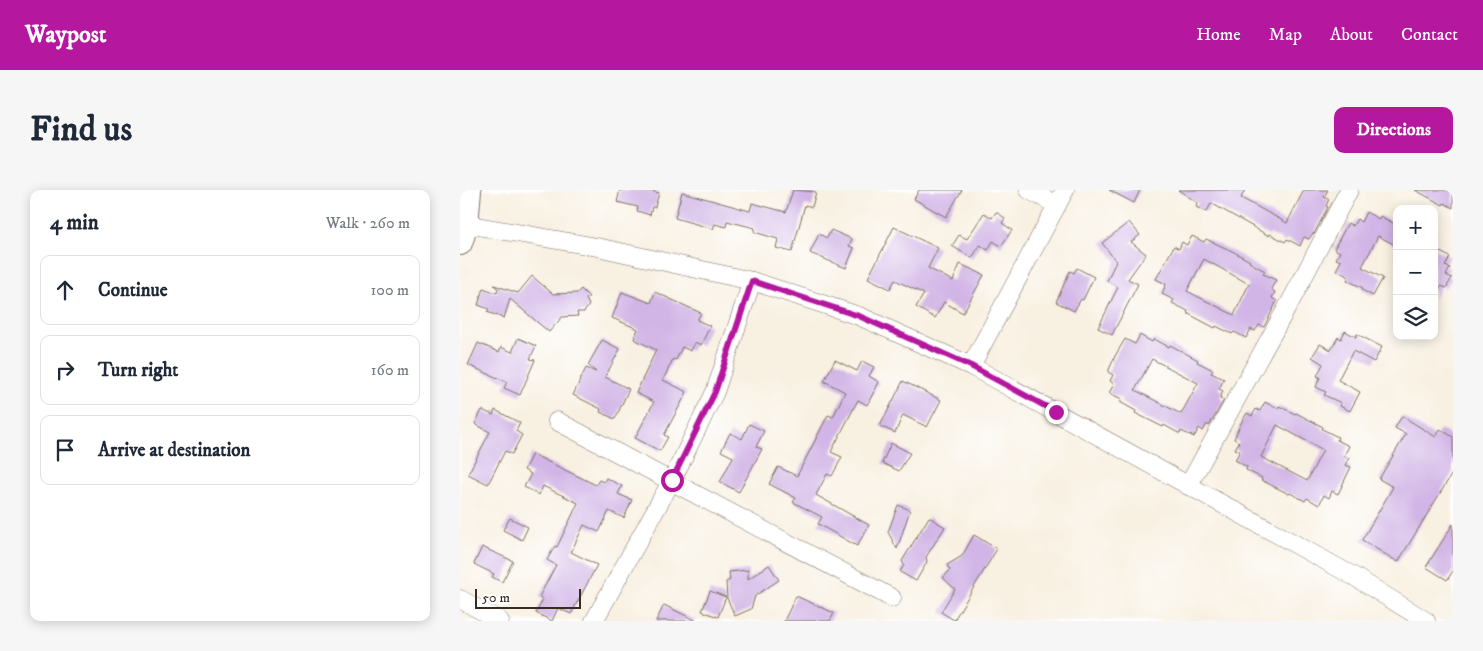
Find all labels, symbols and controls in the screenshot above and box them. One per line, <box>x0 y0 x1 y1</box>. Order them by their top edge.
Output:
text: Waypost <box>25 20 106 50</box>
text: Home <box>1196 24 1241 46</box>
text: Map <box>1269 24 1302 46</box>
text: About <box>1330 24 1373 46</box>
text: Contact <box>1401 24 1458 46</box>
button: Directions <box>1334 107 1453 153</box>
text: Find us <box>30 108 132 152</box>
map controls <box>1393 205 1438 340</box>
button: + <box>1393 205 1438 250</box>
text: 4 min <box>50 210 99 236</box>
text: Walk · 260 m <box>326 213 410 233</box>
button: − <box>1393 250 1438 295</box>
icon: ahead <box>51 276 79 304</box>
text: Continue <box>98 279 168 302</box>
text: 100 m <box>371 280 409 300</box>
button: layers <box>1393 295 1438 340</box>
icon: right <box>51 356 79 384</box>
text: Turn right <box>98 359 178 382</box>
text: 160 m <box>371 360 409 380</box>
route end <box>1045 401 1068 424</box>
icon: arrive <box>51 436 79 464</box>
text: Arrive at destination <box>98 439 250 462</box>
route start <box>661 469 684 492</box>
scale bar <box>475 586 581 609</box>
text: 50 m <box>482 589 510 607</box>

